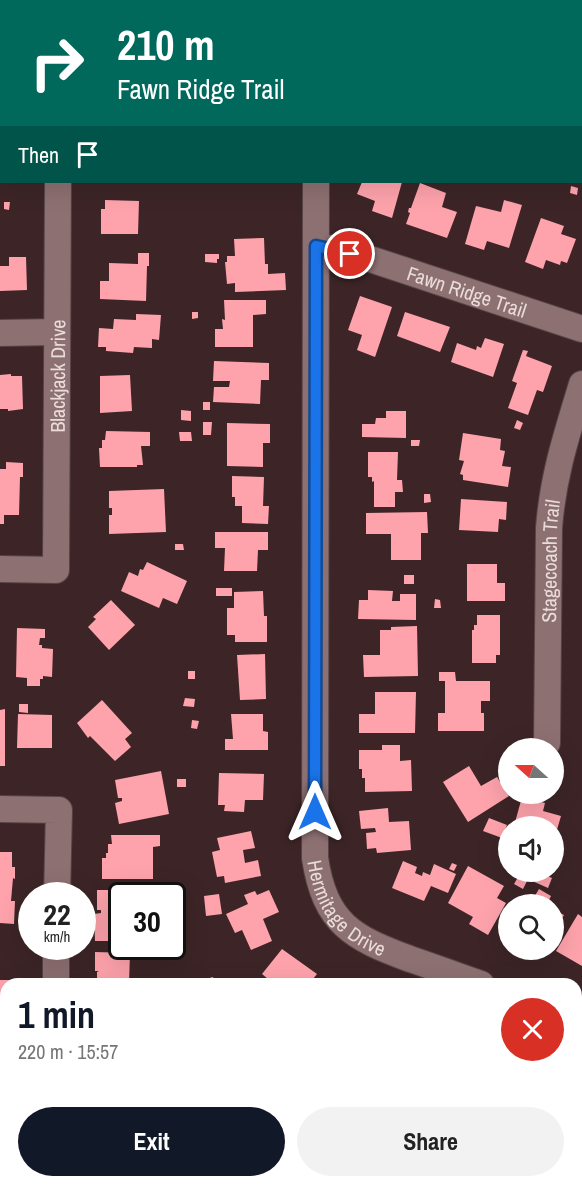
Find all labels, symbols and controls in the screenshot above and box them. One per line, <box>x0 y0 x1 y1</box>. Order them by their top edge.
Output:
text: 210 m <box>117 17 215 73</box>
icon: right <box>18 24 96 102</box>
text: Fawn Ridge Trail <box>117 71 285 107</box>
icon: arrive <box>71 138 104 171</box>
text: Then <box>18 140 59 170</box>
pin <box>324 228 375 279</box>
icon: arrive <box>333 237 366 270</box>
street label: Fawn Ridge Trail <box>404 259 530 323</box>
street label: Blackjack Drive <box>43 319 71 433</box>
street label: Stagecoach Trail <box>535 498 566 623</box>
north arrow <box>498 738 564 804</box>
map controls <box>498 738 564 960</box>
position arrow <box>283 780 347 844</box>
button: sound <box>498 816 564 882</box>
street label: Hermitage Drive <box>302 857 390 962</box>
speed limit sign: 30 <box>108 882 186 960</box>
text: 22 <box>43 894 71 934</box>
button: search <box>498 894 564 960</box>
text: km/h <box>44 926 70 947</box>
text: 1 min <box>18 991 95 1039</box>
button: close <box>501 998 564 1061</box>
text: 220 m · 15:57 <box>18 1038 118 1065</box>
button: Exit <box>18 1107 285 1176</box>
button: Share <box>297 1107 564 1176</box>

